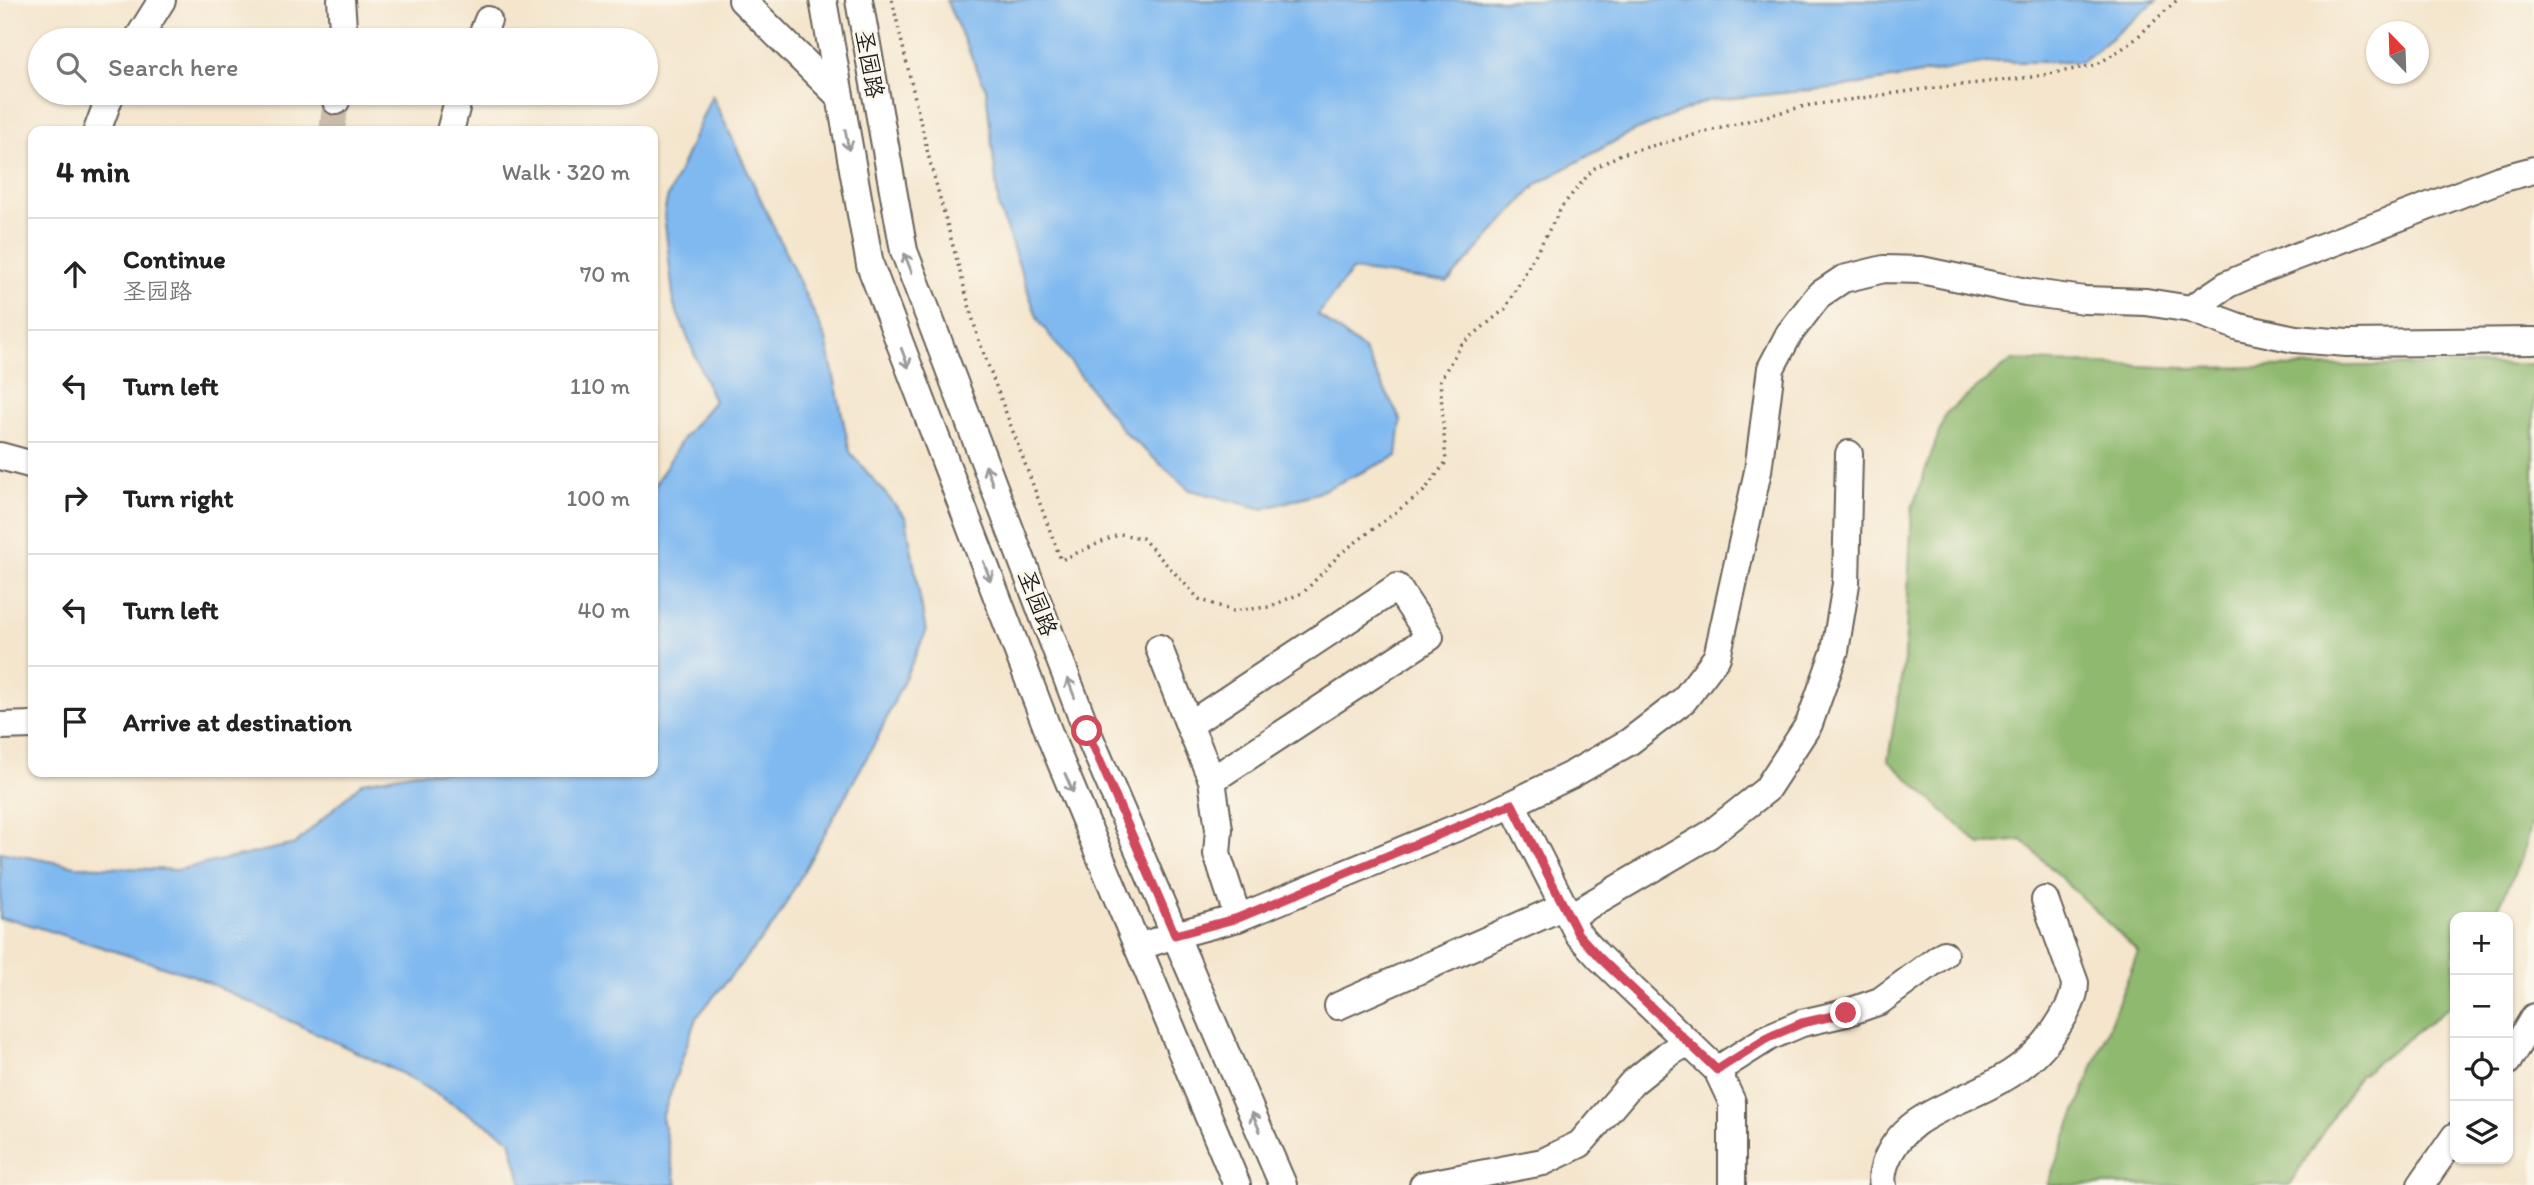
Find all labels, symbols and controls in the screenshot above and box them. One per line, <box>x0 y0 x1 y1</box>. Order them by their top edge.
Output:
north arrow <box>2366 21 2429 84</box>
search box <box>28 28 658 105</box>
street label: 圣园路 <box>850 28 890 100</box>
icon: search <box>52 48 90 86</box>
text: Search here <box>108 51 238 83</box>
one-way arrow <box>841 128 855 151</box>
text: 4 min <box>56 153 130 190</box>
text: Walk · 320 m <box>502 158 630 186</box>
text: Continue <box>123 243 226 275</box>
one-way arrow <box>901 252 913 274</box>
icon: ahead <box>56 255 94 293</box>
text: 70 m <box>580 260 630 288</box>
text: 圣园路 <box>123 277 192 305</box>
one-way arrow <box>900 347 913 369</box>
icon: left <box>56 367 94 405</box>
text: Turn left <box>123 370 219 402</box>
text: 110 m <box>570 372 630 400</box>
one-way arrow <box>982 465 995 487</box>
icon: right <box>56 479 94 517</box>
text: Turn right <box>123 482 234 514</box>
text: 100 m <box>566 484 630 512</box>
one-way arrow <box>981 560 994 581</box>
street label: 圣园路 <box>1013 566 1063 640</box>
icon: left <box>56 591 94 629</box>
text: Turn left <box>123 594 219 626</box>
text: 40 m <box>577 596 630 624</box>
one-way arrow <box>1063 677 1076 699</box>
icon: arrive <box>56 703 94 741</box>
text: Arrive at destination <box>123 706 352 738</box>
route start <box>1071 715 1102 746</box>
one-way arrow <box>1063 772 1076 793</box>
map controls <box>2450 912 2513 1164</box>
button: + <box>2450 912 2513 975</box>
button: − <box>2450 975 2513 1038</box>
route end <box>1830 997 1861 1028</box>
button: locate <box>2450 1038 2513 1101</box>
button: layers <box>2450 1101 2513 1164</box>
one-way arrow <box>1249 1112 1262 1134</box>

